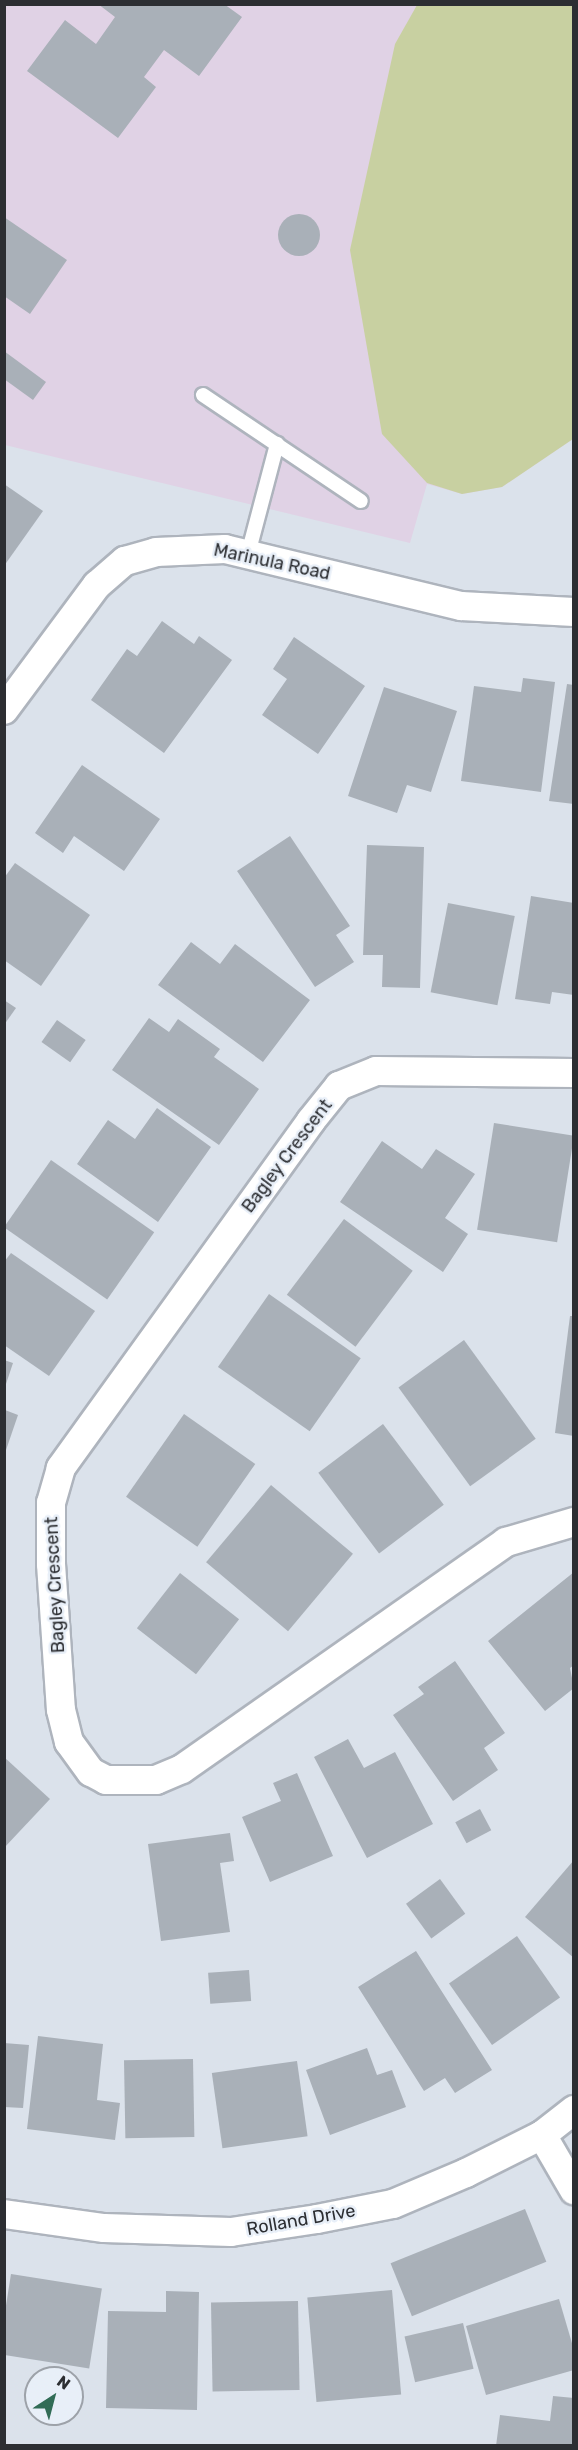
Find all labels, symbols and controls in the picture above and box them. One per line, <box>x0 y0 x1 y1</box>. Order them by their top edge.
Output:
street label: Marinula Road <box>212 539 332 585</box>
street label: Bagley Crescent <box>237 1095 337 1217</box>
street label: Bagley Crescent <box>41 1516 69 1654</box>
street label: Rolland Drive <box>245 2200 357 2240</box>
north arrow <box>24 2366 84 2426</box>
text: N <box>53 2372 74 2394</box>

